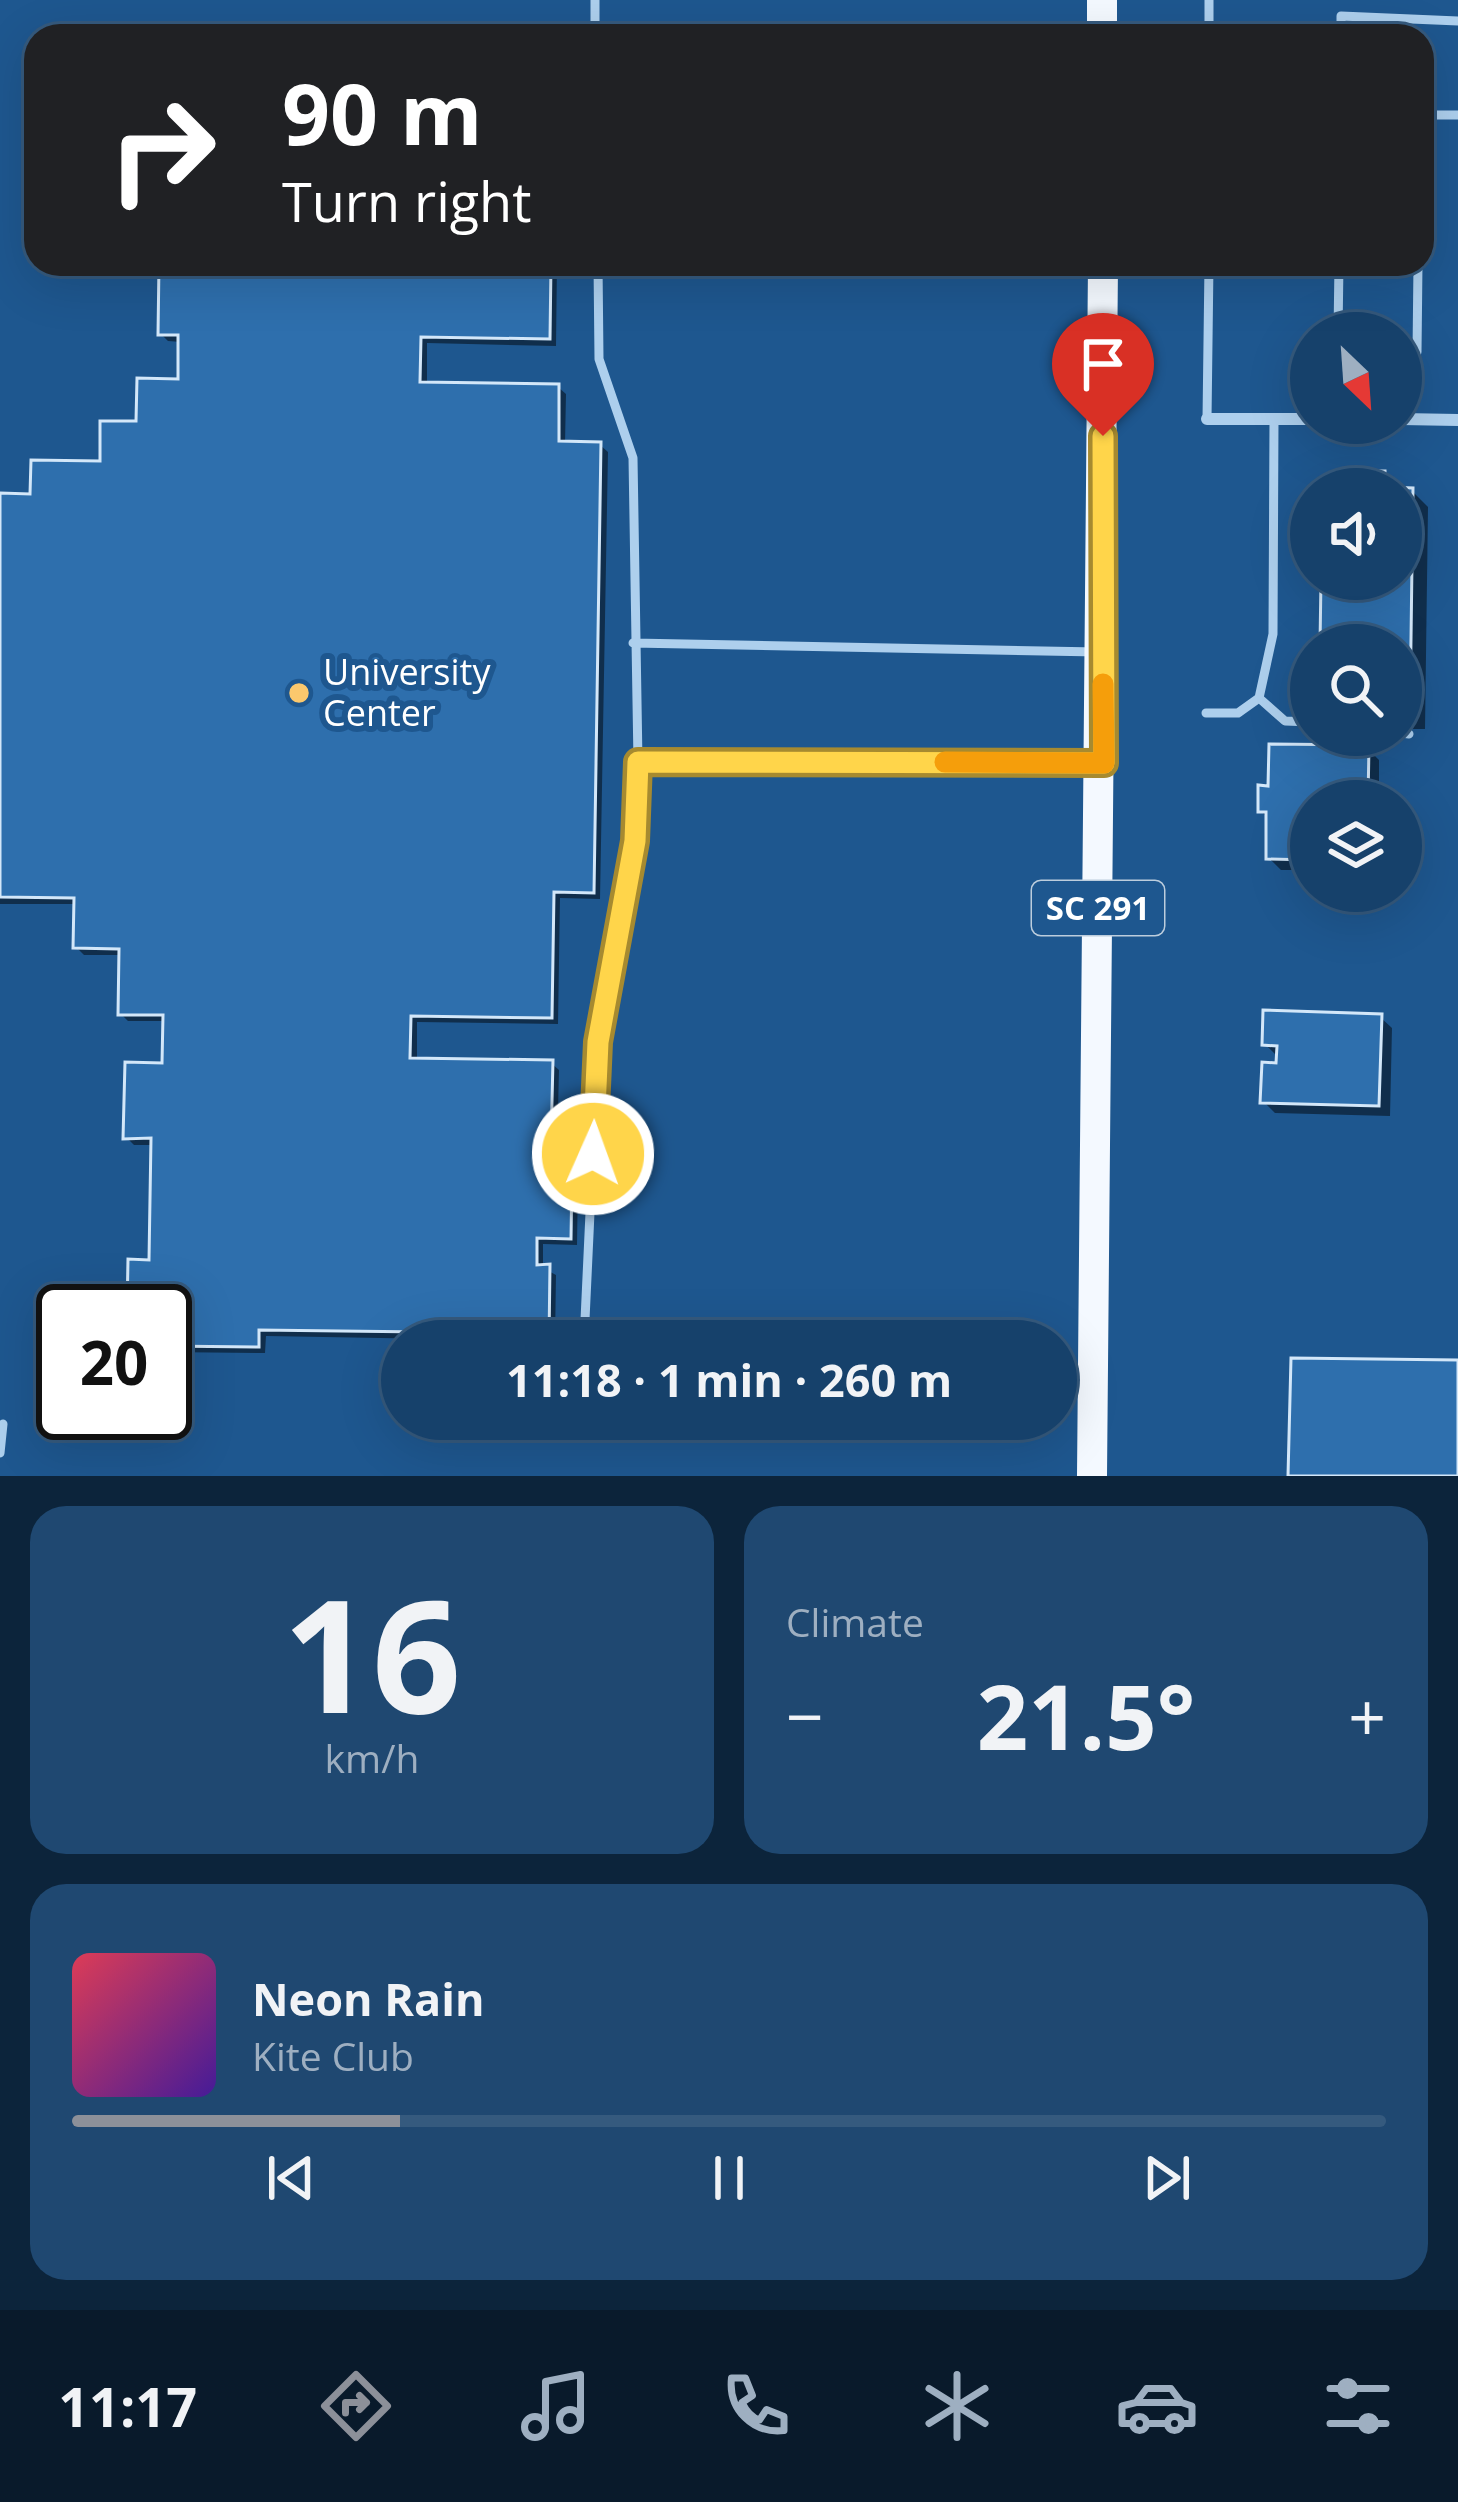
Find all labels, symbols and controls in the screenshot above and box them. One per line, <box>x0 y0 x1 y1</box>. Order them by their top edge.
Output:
text: 90 m <box>282 55 482 170</box>
icon: right <box>84 72 240 228</box>
text: Turn right <box>282 164 531 238</box>
north arrow <box>1290 312 1422 444</box>
map controls <box>1290 312 1422 912</box>
pin <box>1052 313 1154 436</box>
icon: arrive <box>1070 331 1136 397</box>
button: sound <box>1290 468 1422 600</box>
button: search <box>1290 624 1422 756</box>
place label: University Center <box>323 647 491 737</box>
marker: University Center <box>286 680 312 706</box>
button: layers <box>1290 780 1422 912</box>
road number: SC 291 <box>1032 881 1164 935</box>
position arrow <box>530 1091 656 1217</box>
speed limit sign: 20 <box>36 1284 192 1440</box>
text: 11:18 · 1 min · 260 m <box>506 1349 952 1410</box>
text: 16 <box>283 1546 461 1759</box>
text: Climate <box>786 1595 924 1648</box>
text: 21.5° <box>977 1654 1195 1776</box>
text: − <box>786 1670 824 1760</box>
text: + <box>1348 1670 1386 1760</box>
text: km/h <box>325 1731 419 1784</box>
text: Neon Rain <box>252 1968 485 2029</box>
text: Kite Club <box>252 2029 414 2082</box>
icon: previous <box>258 2145 324 2211</box>
icon: pause <box>696 2145 762 2211</box>
icon: next <box>1134 2145 1200 2211</box>
icon: directions <box>314 2364 398 2448</box>
icon: music <box>514 2364 598 2448</box>
icon: phone <box>714 2364 798 2448</box>
icon: climate <box>915 2364 999 2448</box>
icon: car <box>1115 2364 1199 2448</box>
icon: filters <box>1316 2364 1400 2448</box>
text: 11:17 <box>58 2369 197 2443</box>

